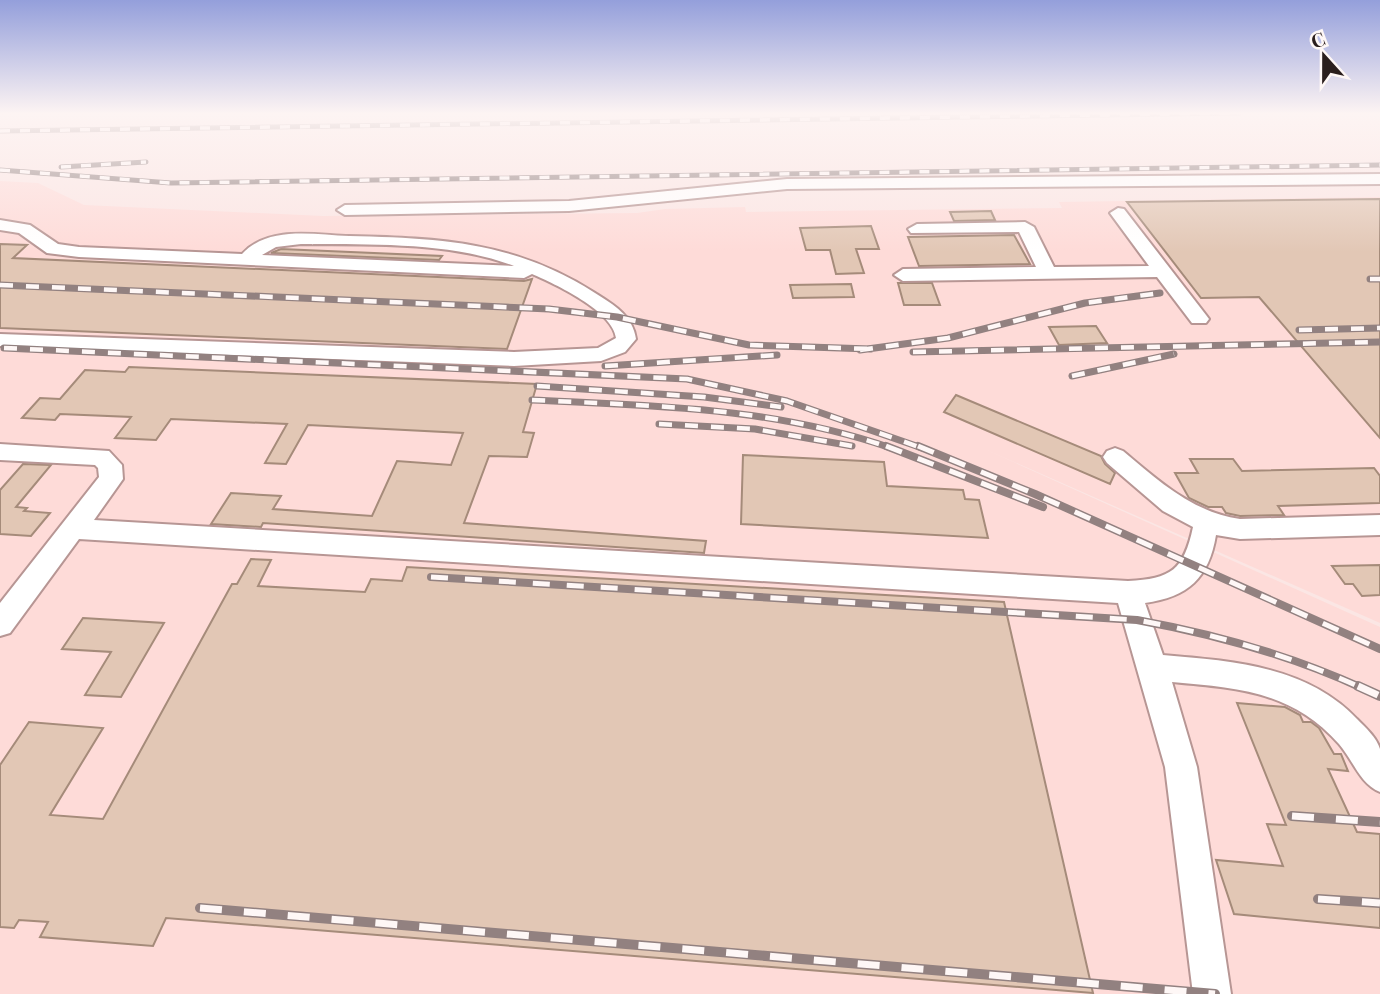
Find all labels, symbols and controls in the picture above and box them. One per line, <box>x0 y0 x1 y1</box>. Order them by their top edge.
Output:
north arrow <box>1289 21 1359 91</box>
text: С <box>1307 25 1328 54</box>

